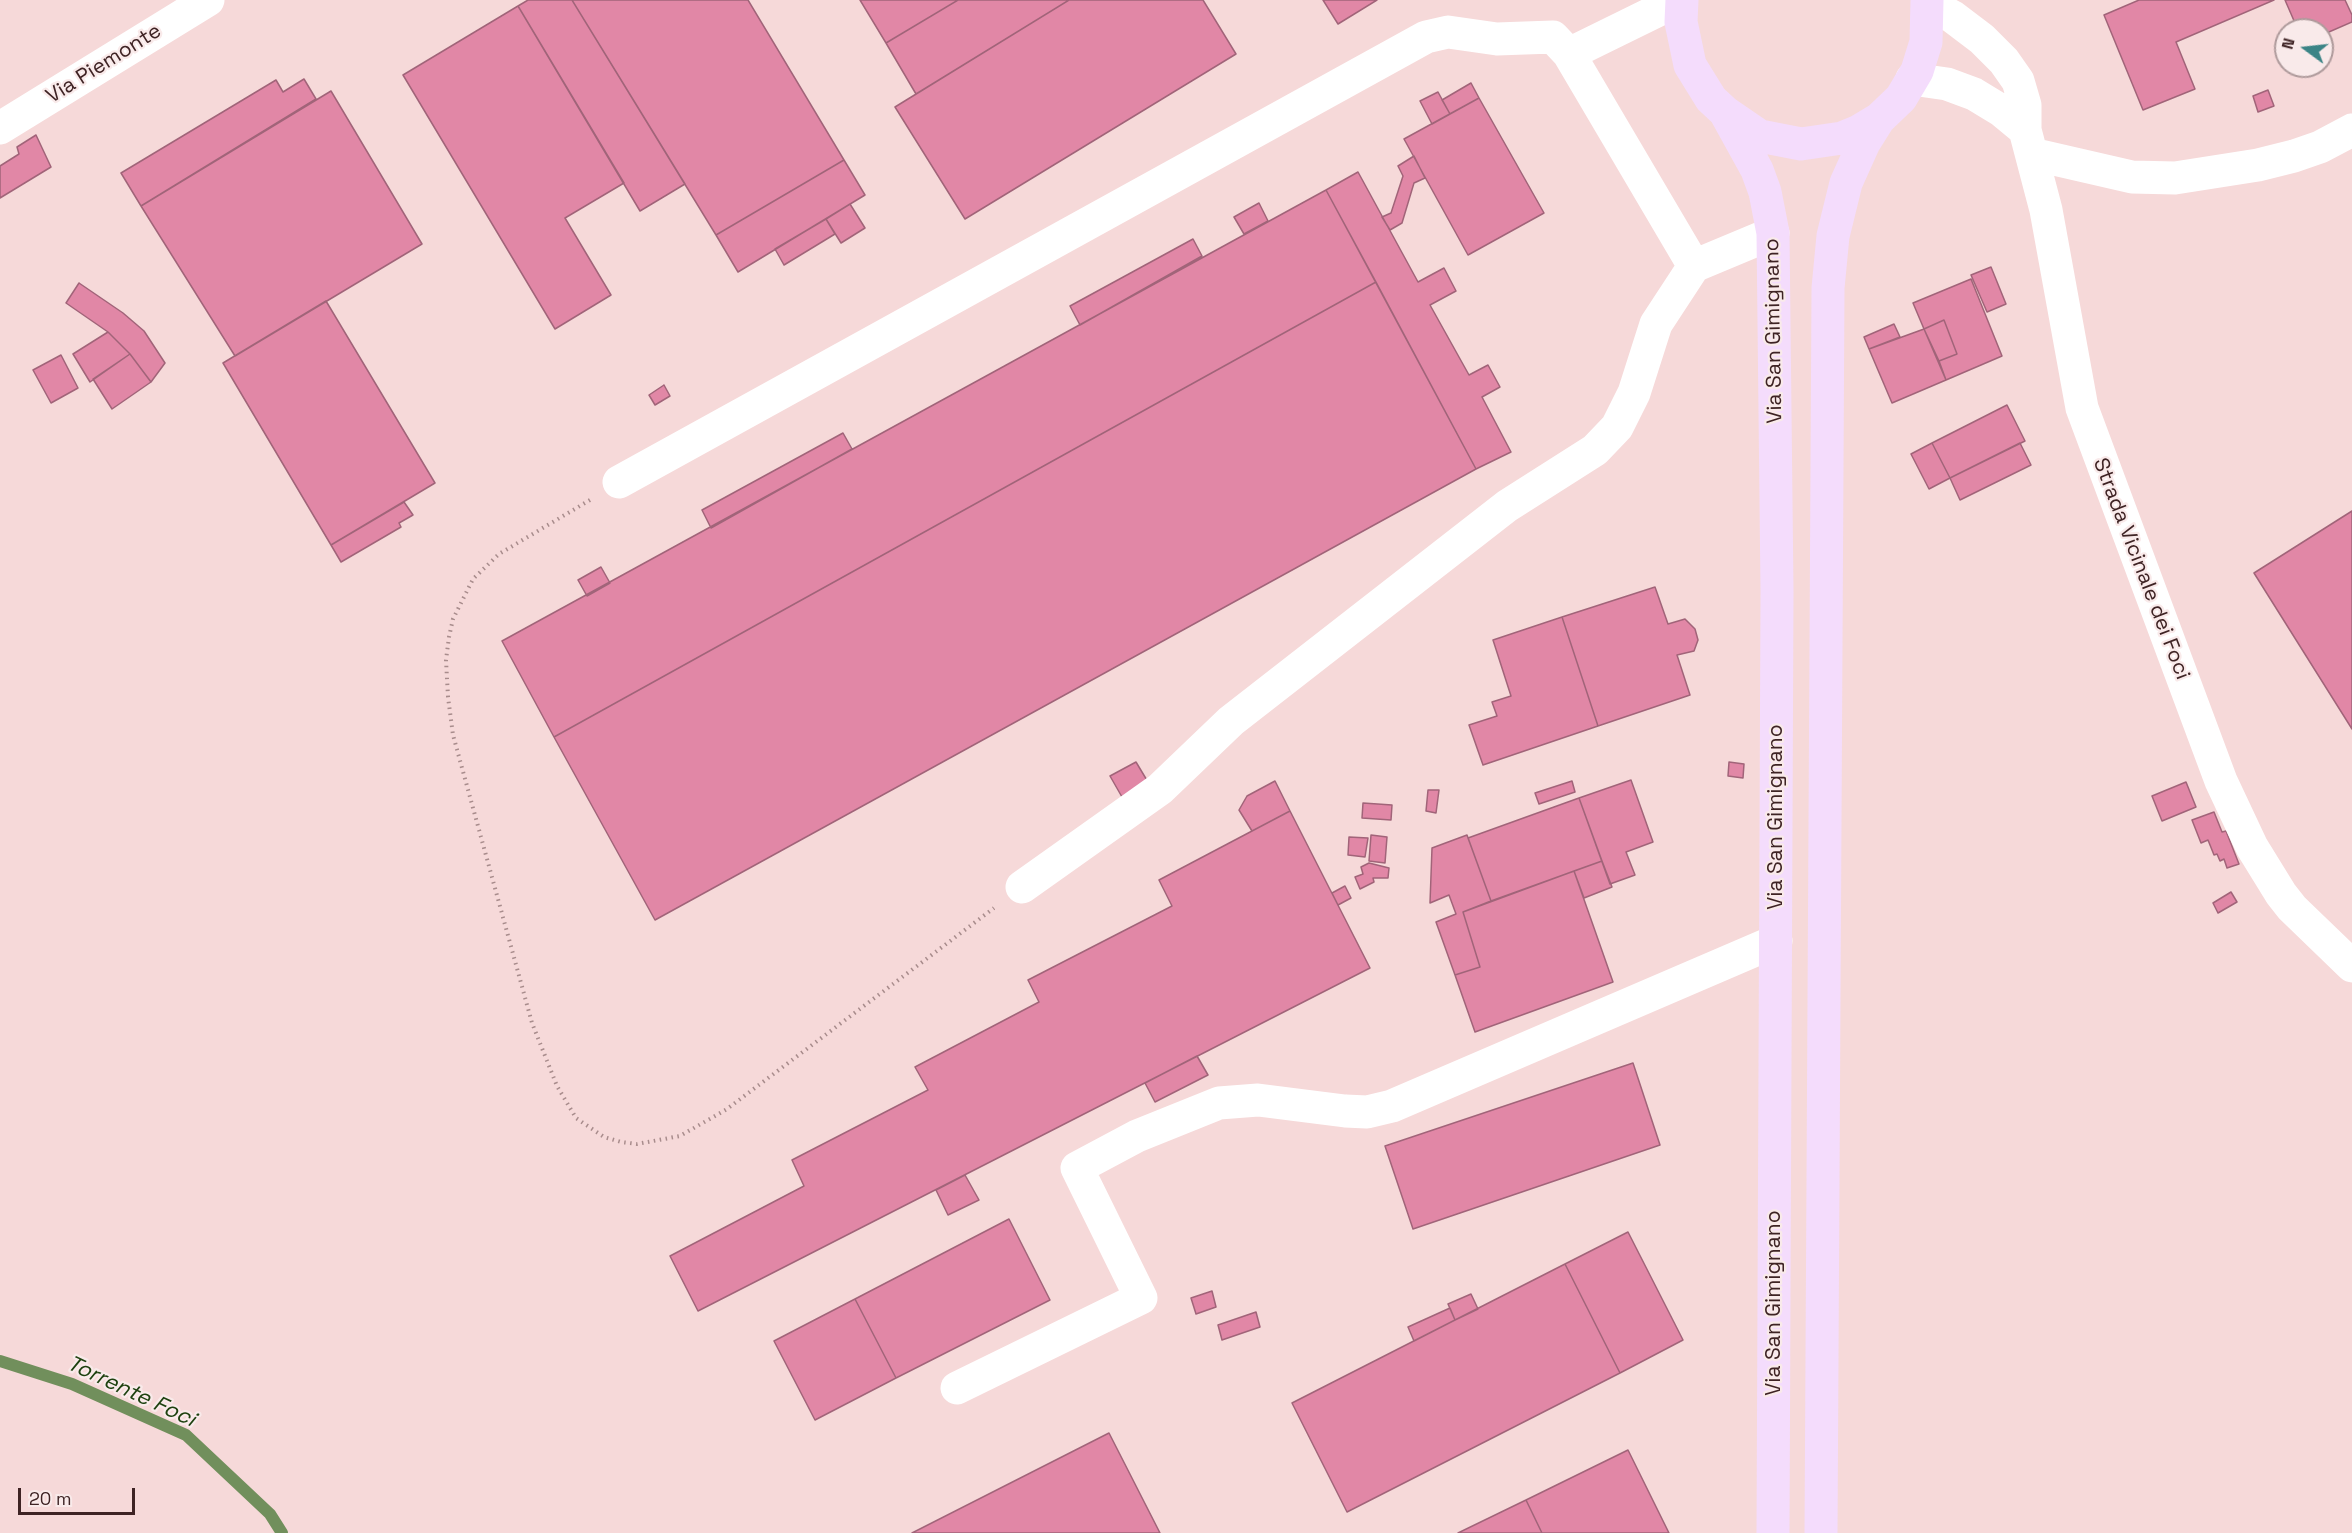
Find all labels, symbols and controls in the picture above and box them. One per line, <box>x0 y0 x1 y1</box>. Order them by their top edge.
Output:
north arrow <box>2274 18 2334 78</box>
street label: Via Piemonte <box>42 19 166 109</box>
text: N <box>2277 36 2300 52</box>
street label: Via San Gimignano <box>1760 238 1788 424</box>
street label: Strada Vicinale dei Foci <box>2087 455 2195 683</box>
street label: Via San Gimignano <box>1763 724 1789 910</box>
street label: Via San Gimignano <box>1761 1210 1787 1396</box>
water label: Torrente Foci <box>62 1351 200 1433</box>
scale bar <box>21 1476 138 1514</box>
text: 20 m <box>29 1487 72 1510</box>

